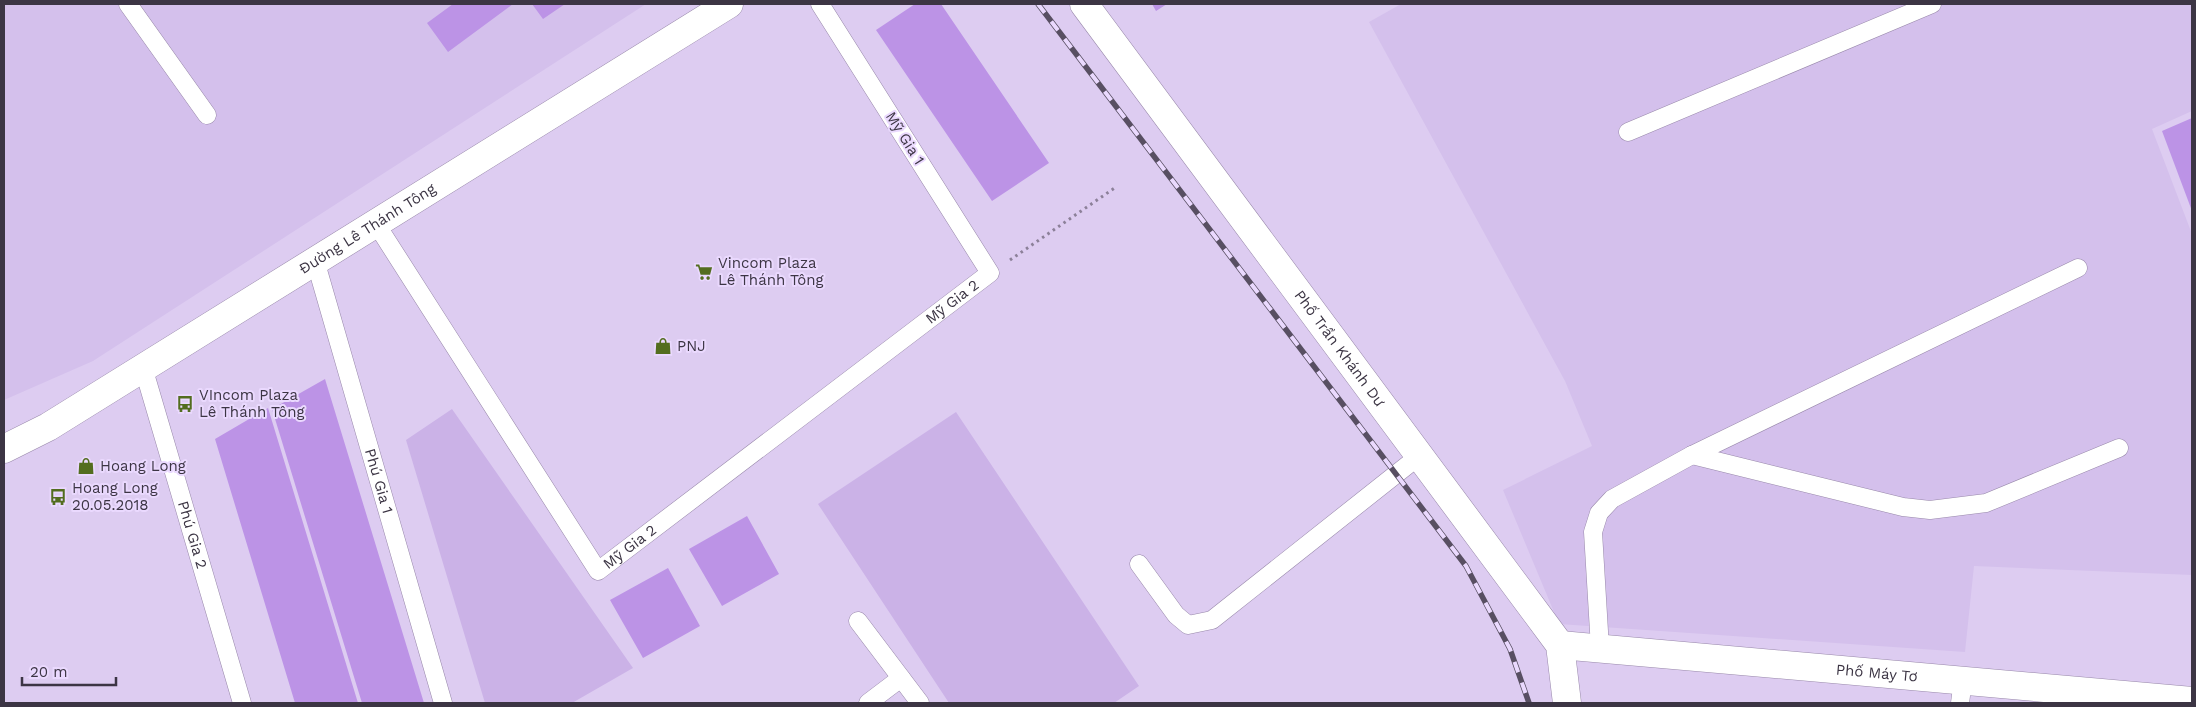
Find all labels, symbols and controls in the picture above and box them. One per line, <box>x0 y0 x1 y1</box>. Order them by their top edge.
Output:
street label: Mỹ Gia 1 <box>882 108 928 168</box>
street label: Đường Lê Thánh Tông <box>296 180 439 278</box>
place label: Vincom Plaza Lê Thánh Tông <box>718 254 824 289</box>
supermarket icon: Vincom Plaza Lê Thánh Tông <box>694 262 714 282</box>
street label: Mỹ Gia 2 <box>922 276 982 328</box>
street label: Phố Trần Khánh Dư <box>1291 287 1389 411</box>
shop icon: PNJ <box>653 336 673 356</box>
place label: PNJ <box>677 337 706 355</box>
place label: VIncom Plaza Lê Thánh Tông <box>199 386 305 421</box>
bus stop icon: VIncom Plaza Lê Thánh Tông <box>175 394 195 414</box>
street label: Phú Gia 1 <box>361 446 397 515</box>
shop icon: Hoang Long <box>76 456 96 476</box>
place label: Hoang Long <box>100 457 186 475</box>
place label: Hoang Long 20.05.2018 <box>72 479 158 514</box>
bus stop icon: Hoang Long 20.05.2018 <box>48 487 68 507</box>
street label: Phú Gia 2 <box>174 499 211 571</box>
street label: Mỹ Gia 2 <box>600 521 660 573</box>
scale bar <box>22 654 116 686</box>
street label: Phố Máy Tơ <box>1835 660 1918 686</box>
text: 20 m <box>30 663 68 681</box>

